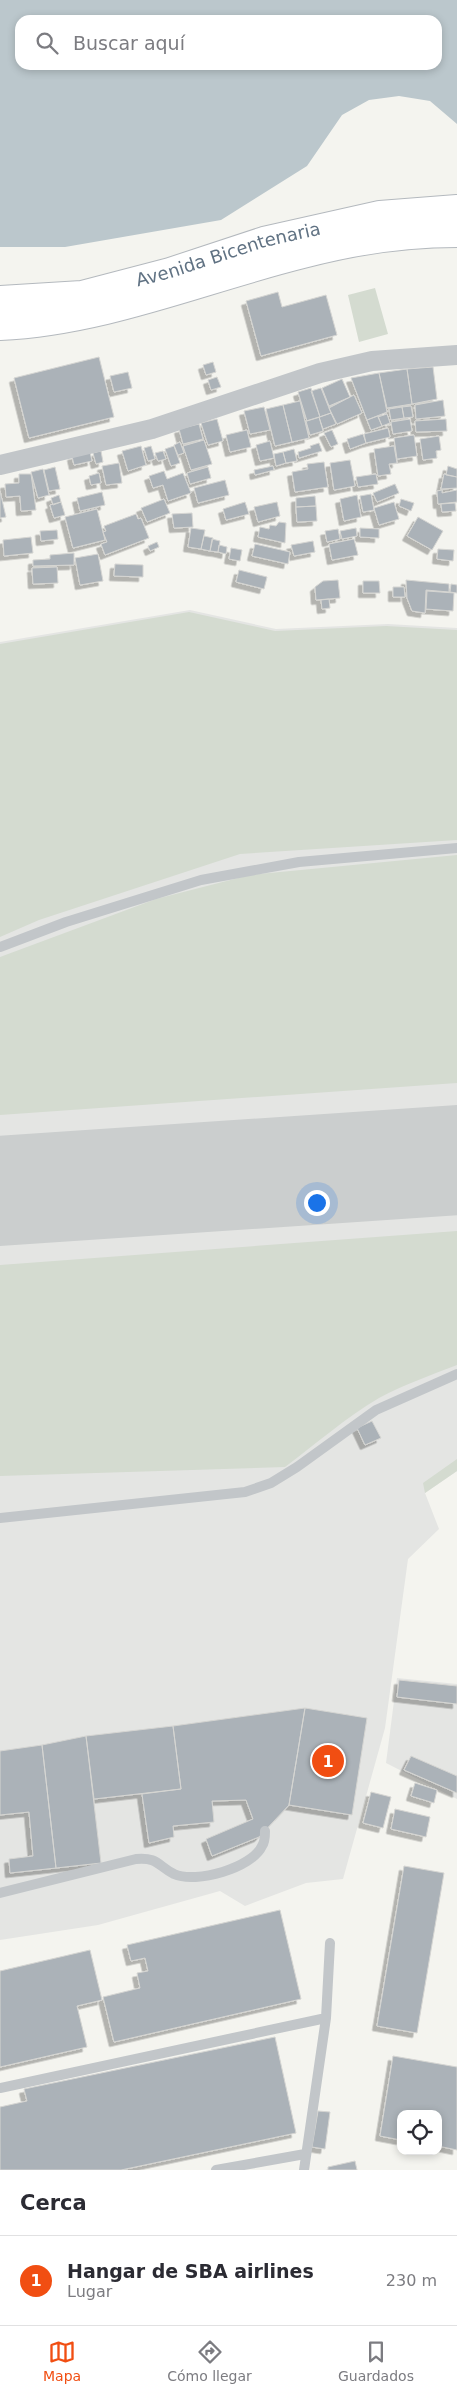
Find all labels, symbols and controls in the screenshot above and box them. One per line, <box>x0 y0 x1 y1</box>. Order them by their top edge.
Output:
search box <box>15 15 442 70</box>
icon: search <box>33 29 61 57</box>
text: Buscar aquí <box>73 32 185 54</box>
street label: Avenida Bicentenaria <box>134 218 322 290</box>
your location <box>304 1190 330 1216</box>
pin: 1 <box>312 1742 344 1780</box>
map controls <box>397 2110 442 2155</box>
button: locate <box>397 2110 442 2155</box>
text: Cerca <box>20 2191 87 2215</box>
text: Hangar de SBA airlines <box>67 2260 314 2282</box>
text: 1 <box>30 2271 42 2290</box>
text: 230 m <box>386 2271 437 2290</box>
text: Lugar <box>67 2282 112 2301</box>
tab: Mapa <box>43 2338 81 2384</box>
tab: Cómo llegar <box>167 2338 252 2384</box>
tab: Guardados <box>338 2338 414 2384</box>

